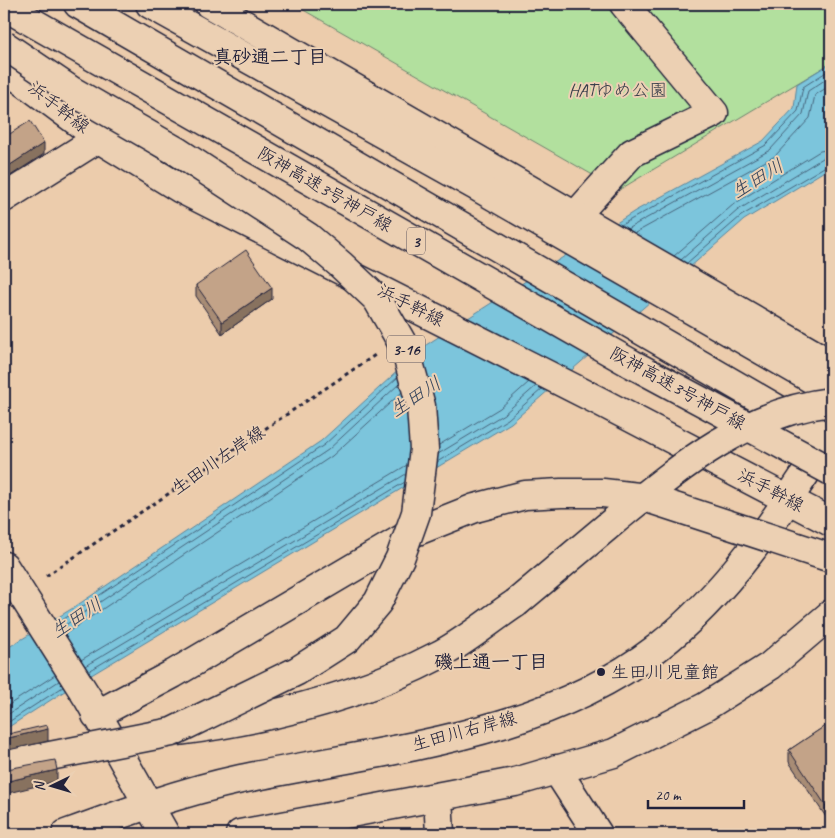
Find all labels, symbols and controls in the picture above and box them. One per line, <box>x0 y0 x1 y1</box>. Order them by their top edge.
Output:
district label: 真砂通二丁目 <box>213 45 327 69</box>
street label: 浜手幹線 <box>24 76 94 138</box>
park label: HATゆめ公園 <box>568 79 668 101</box>
street label: 阪神高速3号神戸線 <box>254 141 396 237</box>
water label: 生田川 <box>727 154 788 204</box>
road number: 3 <box>407 228 425 255</box>
street label: 浜手幹線 <box>374 279 448 331</box>
road number: 3-16 <box>387 336 425 362</box>
street label: 阪神高速3号神戸線 <box>606 342 750 434</box>
water label: 生田川 <box>385 371 446 422</box>
street label: 生田川左岸線 <box>167 421 269 499</box>
street label: 浜手幹線 <box>734 463 808 517</box>
water label: 生田川 <box>46 592 107 643</box>
district label: 磯上通一丁目 <box>434 650 548 674</box>
place label: 生田川児童館 <box>611 661 719 683</box>
marker: 生田川児童館 <box>595 666 607 678</box>
street label: 生田川右岸線 <box>409 706 519 756</box>
north arrow <box>28 760 78 810</box>
scale bar <box>648 778 744 810</box>
text: N <box>30 780 48 792</box>
text: 20 m <box>655 786 682 805</box>

